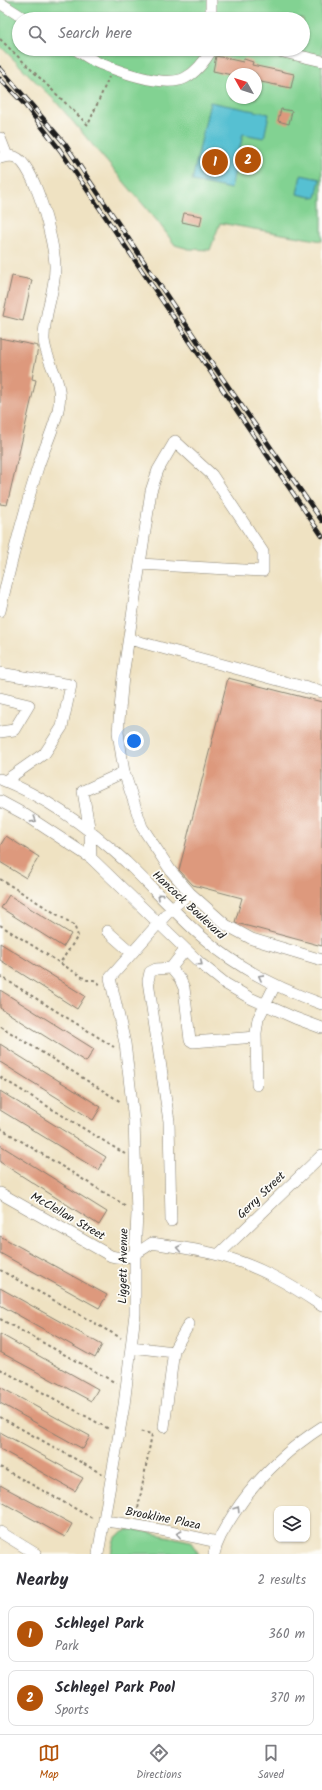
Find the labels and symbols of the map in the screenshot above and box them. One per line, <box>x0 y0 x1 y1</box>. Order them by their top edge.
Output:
north arrow <box>226 68 262 104</box>
pin: 2 <box>235 145 261 175</box>
pin: 1 <box>202 147 228 177</box>
your location <box>124 731 144 751</box>
one-way arrow <box>30 815 37 823</box>
street label: Hancock Boulevard <box>148 866 230 945</box>
one-way arrow <box>157 893 165 901</box>
one-way arrow <box>195 958 202 965</box>
one-way arrow <box>258 974 265 982</box>
street label: Gerry Street <box>233 1167 290 1224</box>
street label: McClellan Street <box>27 1187 109 1246</box>
street label: Liggett Avenue <box>113 1227 134 1304</box>
one-way arrow <box>176 1244 183 1253</box>
street label: Brookline Plaza <box>124 1502 203 1535</box>
one-way arrow <box>232 1506 240 1513</box>
one-way arrow <box>176 1530 182 1538</box>

